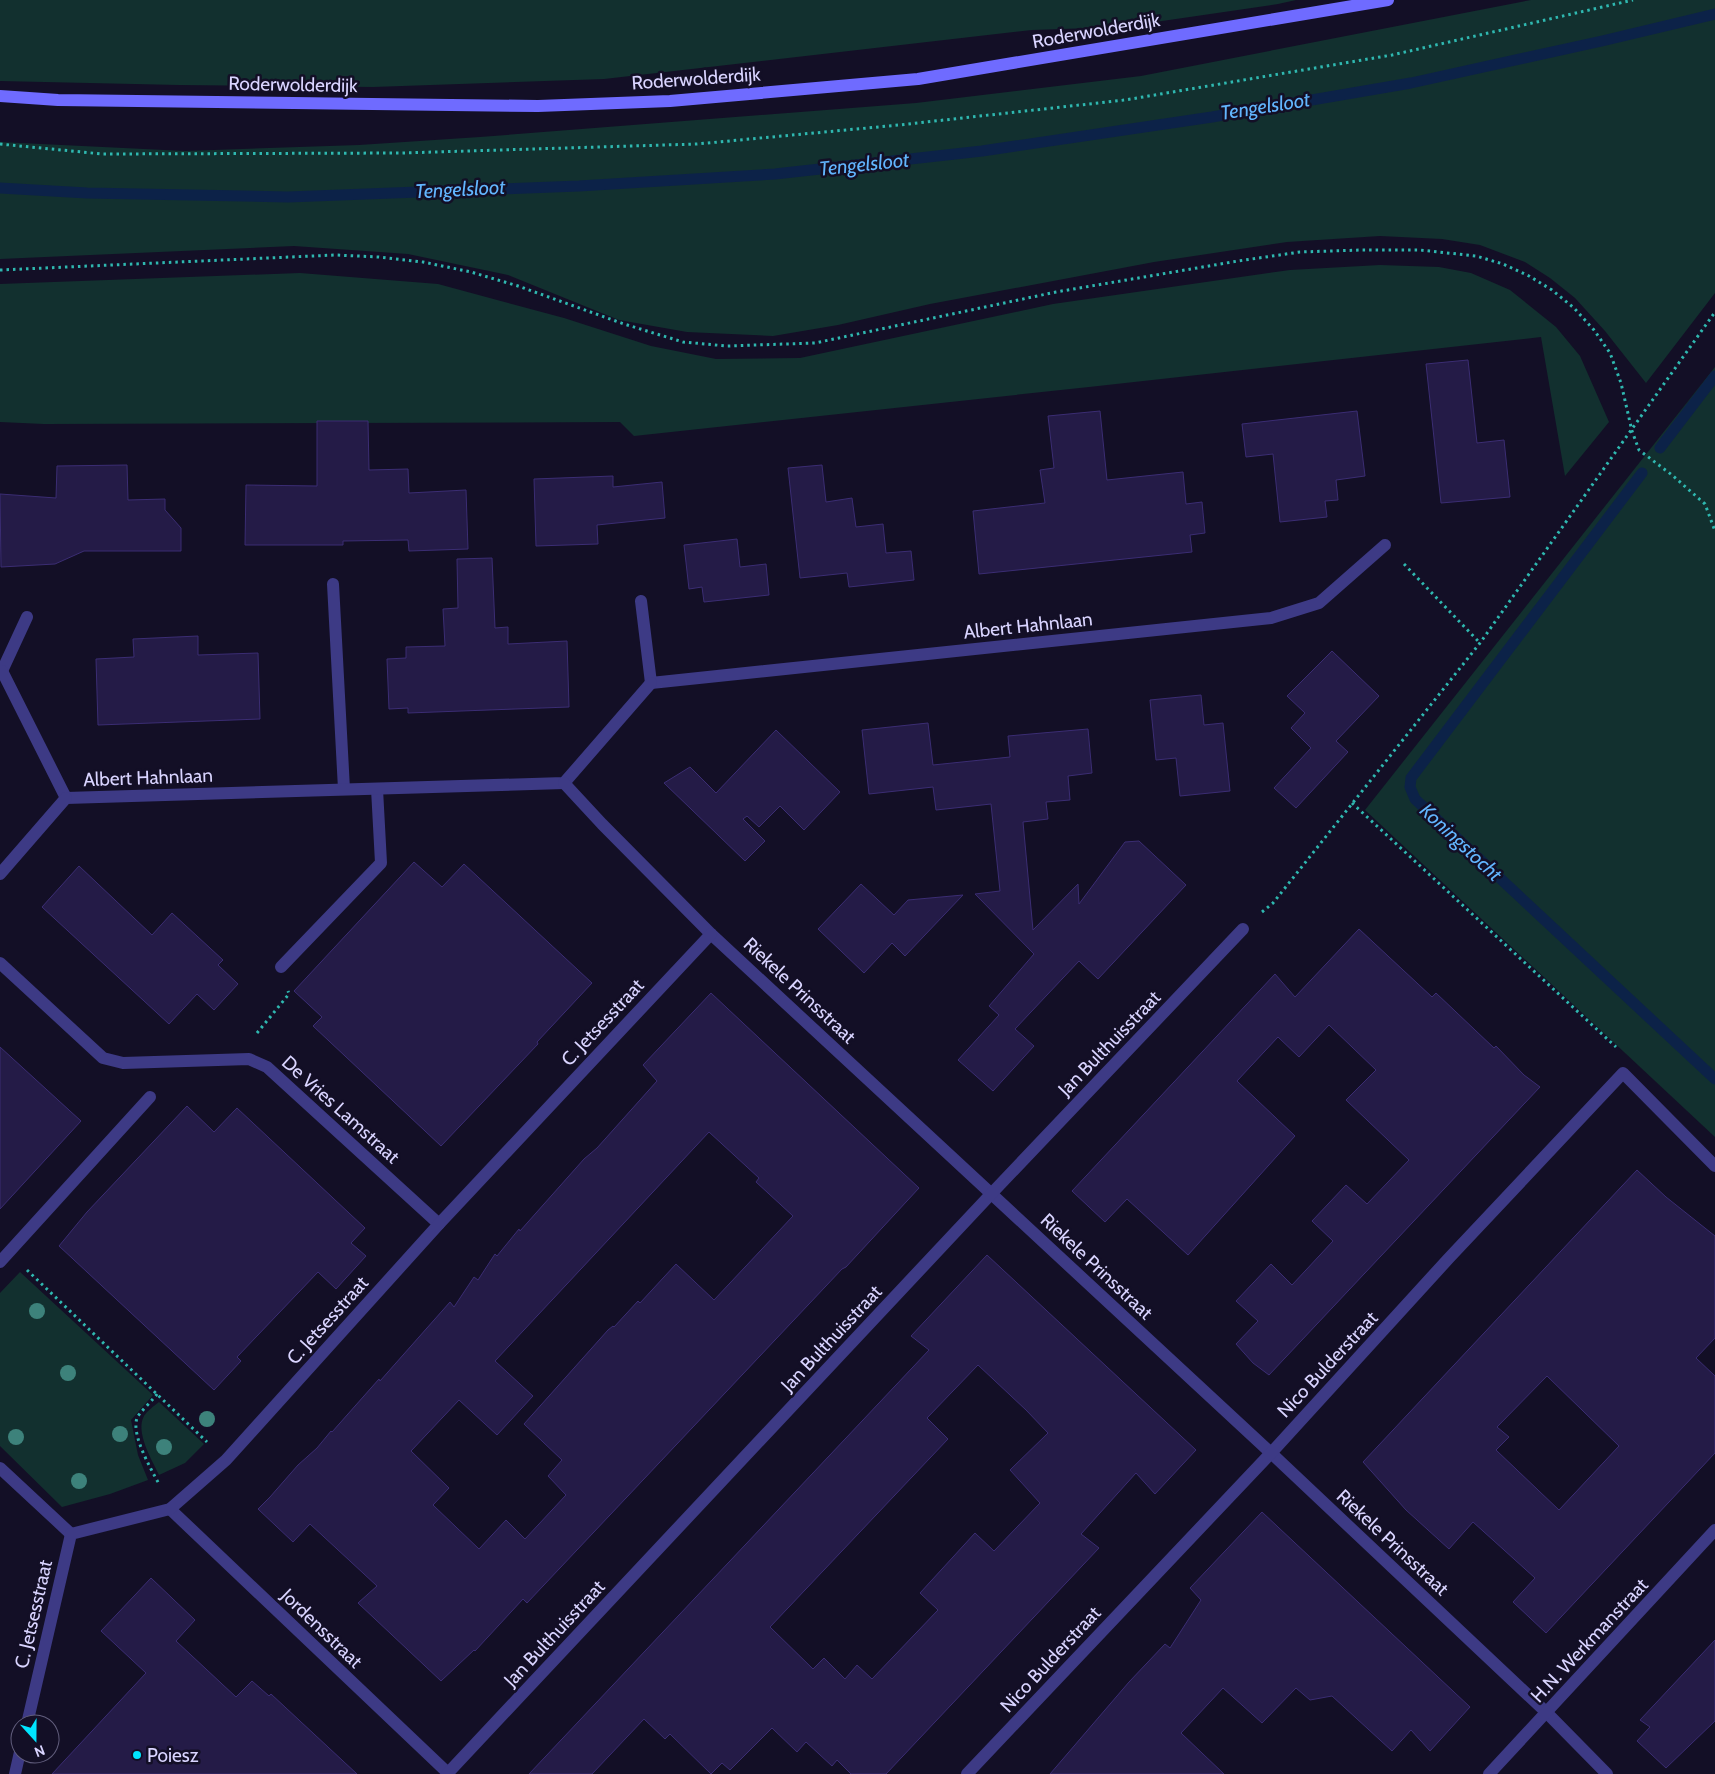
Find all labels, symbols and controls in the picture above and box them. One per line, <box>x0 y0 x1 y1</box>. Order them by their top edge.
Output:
street label: Roderwolderdijk <box>1030 8 1162 53</box>
street label: Roderwolderdijk <box>631 62 762 94</box>
street label: Roderwolderdijk <box>228 72 358 97</box>
water label: Tengelsloot <box>1219 87 1312 125</box>
water label: Tengelsloot <box>818 147 911 181</box>
water label: Tengelsloot <box>414 175 507 203</box>
street label: Albert Hahnlaan <box>962 607 1094 644</box>
street label: Albert Hahnlaan <box>83 764 213 791</box>
water label: Koningstocht <box>1415 798 1508 887</box>
street label: Riekele Prinsstraat <box>739 932 861 1049</box>
street label: C. Jetsesstraat <box>556 974 649 1071</box>
street label: Jan Bulthuisstraat <box>1053 986 1166 1101</box>
street label: De Vries Lamstraat <box>277 1051 405 1169</box>
street label: Riekele Prinsstraat <box>1036 1208 1158 1325</box>
street label: C. Jetsesstraat <box>282 1271 373 1369</box>
street label: Jan Bulthuisstraat <box>775 1280 887 1397</box>
street label: Nico Bulderstraat <box>1272 1306 1383 1422</box>
street label: Riekele Prinsstraat <box>1332 1484 1454 1601</box>
street label: C. Jetsesstraat <box>10 1557 57 1671</box>
street label: H.N. Werkmanstraat <box>1526 1573 1653 1707</box>
street label: Jan Bulthuisstraat <box>498 1575 610 1692</box>
street label: Jordensstraat <box>275 1583 368 1673</box>
street label: Nico Bulderstraat <box>995 1601 1106 1717</box>
north arrow <box>10 1714 60 1764</box>
text: N <box>32 1741 48 1761</box>
place label: Poiesz <box>147 1744 199 1767</box>
marker: Poiesz <box>131 1749 143 1761</box>

